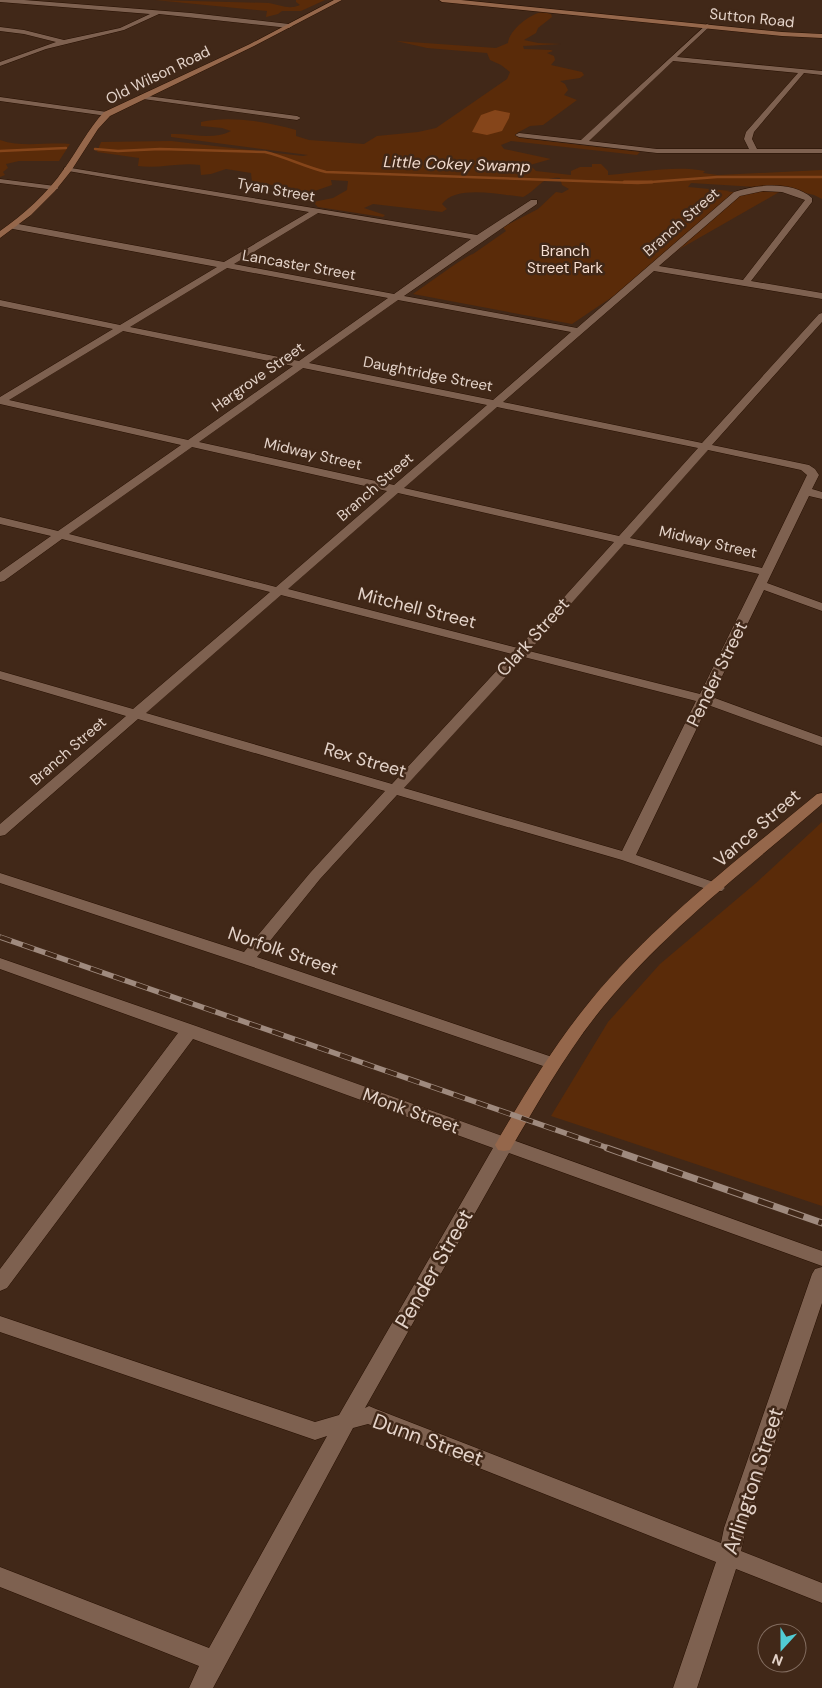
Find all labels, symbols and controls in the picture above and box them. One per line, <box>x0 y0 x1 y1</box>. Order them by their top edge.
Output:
street label: Sutton Road <box>709 4 795 32</box>
street label: Old Wilson Road <box>102 41 214 109</box>
water label: Little Cokey Swamp <box>383 151 531 177</box>
street label: Tyan Street <box>235 173 317 207</box>
street label: Branch Street <box>639 183 724 261</box>
park label: Branch Street Park <box>527 241 603 278</box>
street label: Lancaster Street <box>241 245 357 285</box>
street label: Hargrove Street <box>208 338 308 416</box>
street label: Daughtridge Street <box>361 352 495 396</box>
street label: Midway Street <box>262 433 364 475</box>
street label: Branch Street <box>333 448 418 526</box>
street label: Midway Street <box>657 521 759 563</box>
street label: Mitchell Street <box>355 582 479 634</box>
street label: Clark Street <box>491 592 575 682</box>
street label: Pender Street <box>681 617 753 731</box>
street label: Branch Street <box>26 712 111 790</box>
street label: Rex Street <box>321 737 409 783</box>
street label: Vance Street <box>709 784 805 872</box>
street label: Norfolk Street <box>225 921 341 981</box>
street label: Monk Street <box>359 1082 463 1140</box>
street label: Pender Street <box>388 1204 480 1334</box>
street label: Arlington Street <box>716 1404 790 1558</box>
street label: Dunn Street <box>369 1407 487 1473</box>
north arrow <box>757 1623 807 1673</box>
text: N <box>769 1650 785 1670</box>

